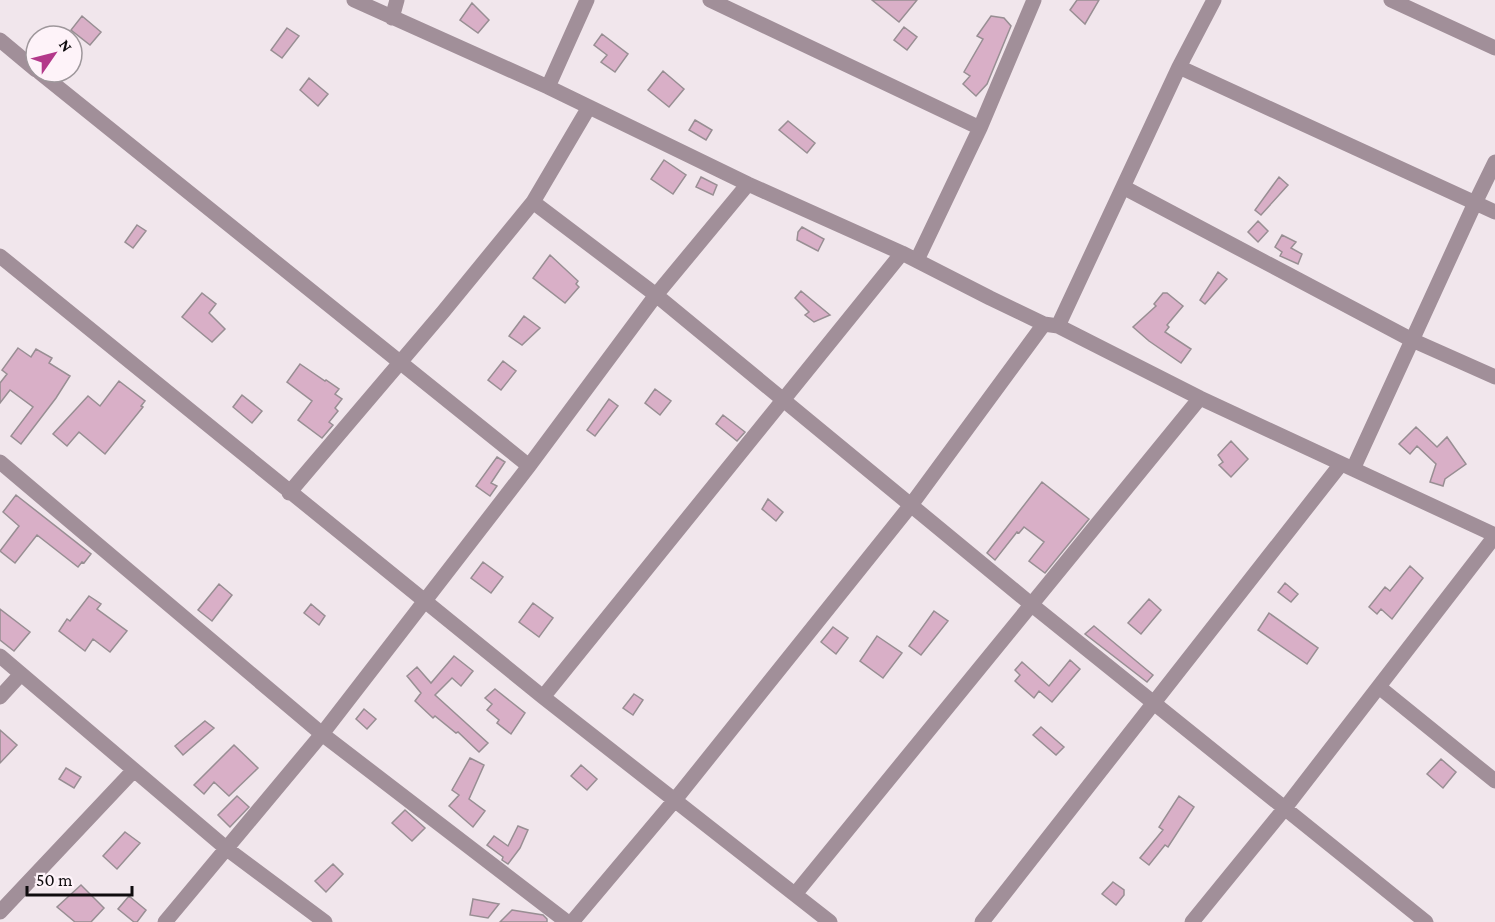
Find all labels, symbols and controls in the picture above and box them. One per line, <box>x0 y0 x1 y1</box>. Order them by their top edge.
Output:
north arrow <box>24 24 84 84</box>
text: N <box>56 36 76 55</box>
scale bar <box>27 859 132 897</box>
text: 50 m <box>36 870 73 890</box>

